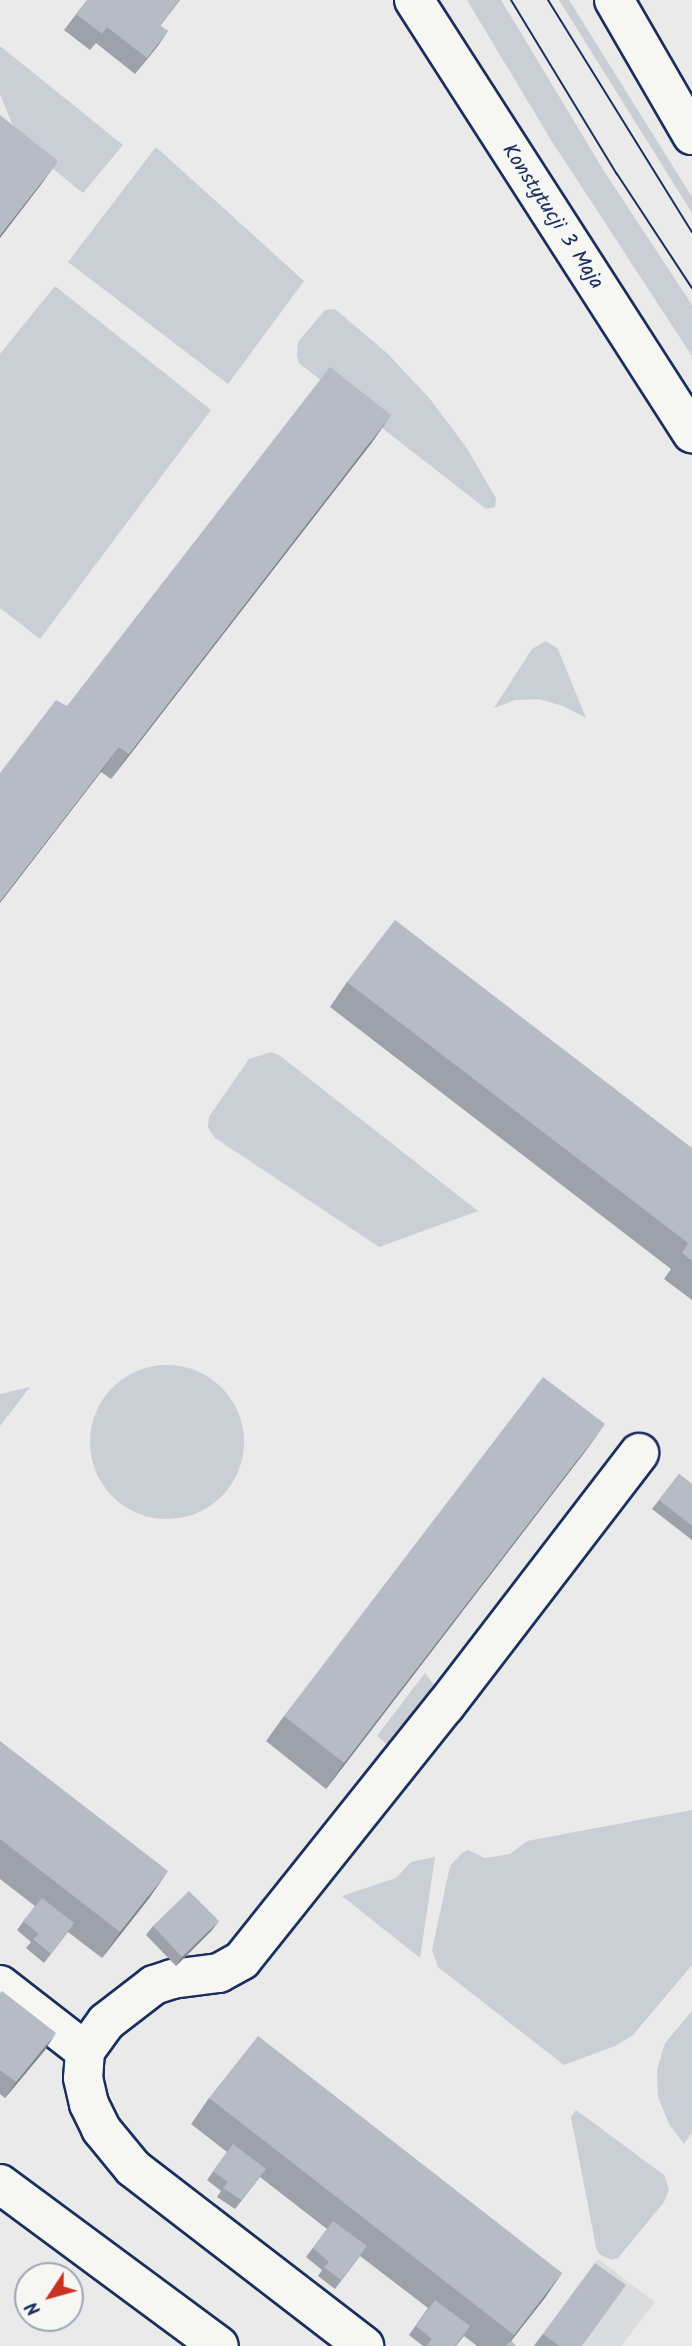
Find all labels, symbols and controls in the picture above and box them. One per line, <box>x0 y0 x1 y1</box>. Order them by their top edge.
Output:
street label: Konstytucji 3 Maja <box>496 140 608 294</box>
north arrow <box>14 2262 84 2332</box>
text: N <box>18 2294 49 2322</box>

